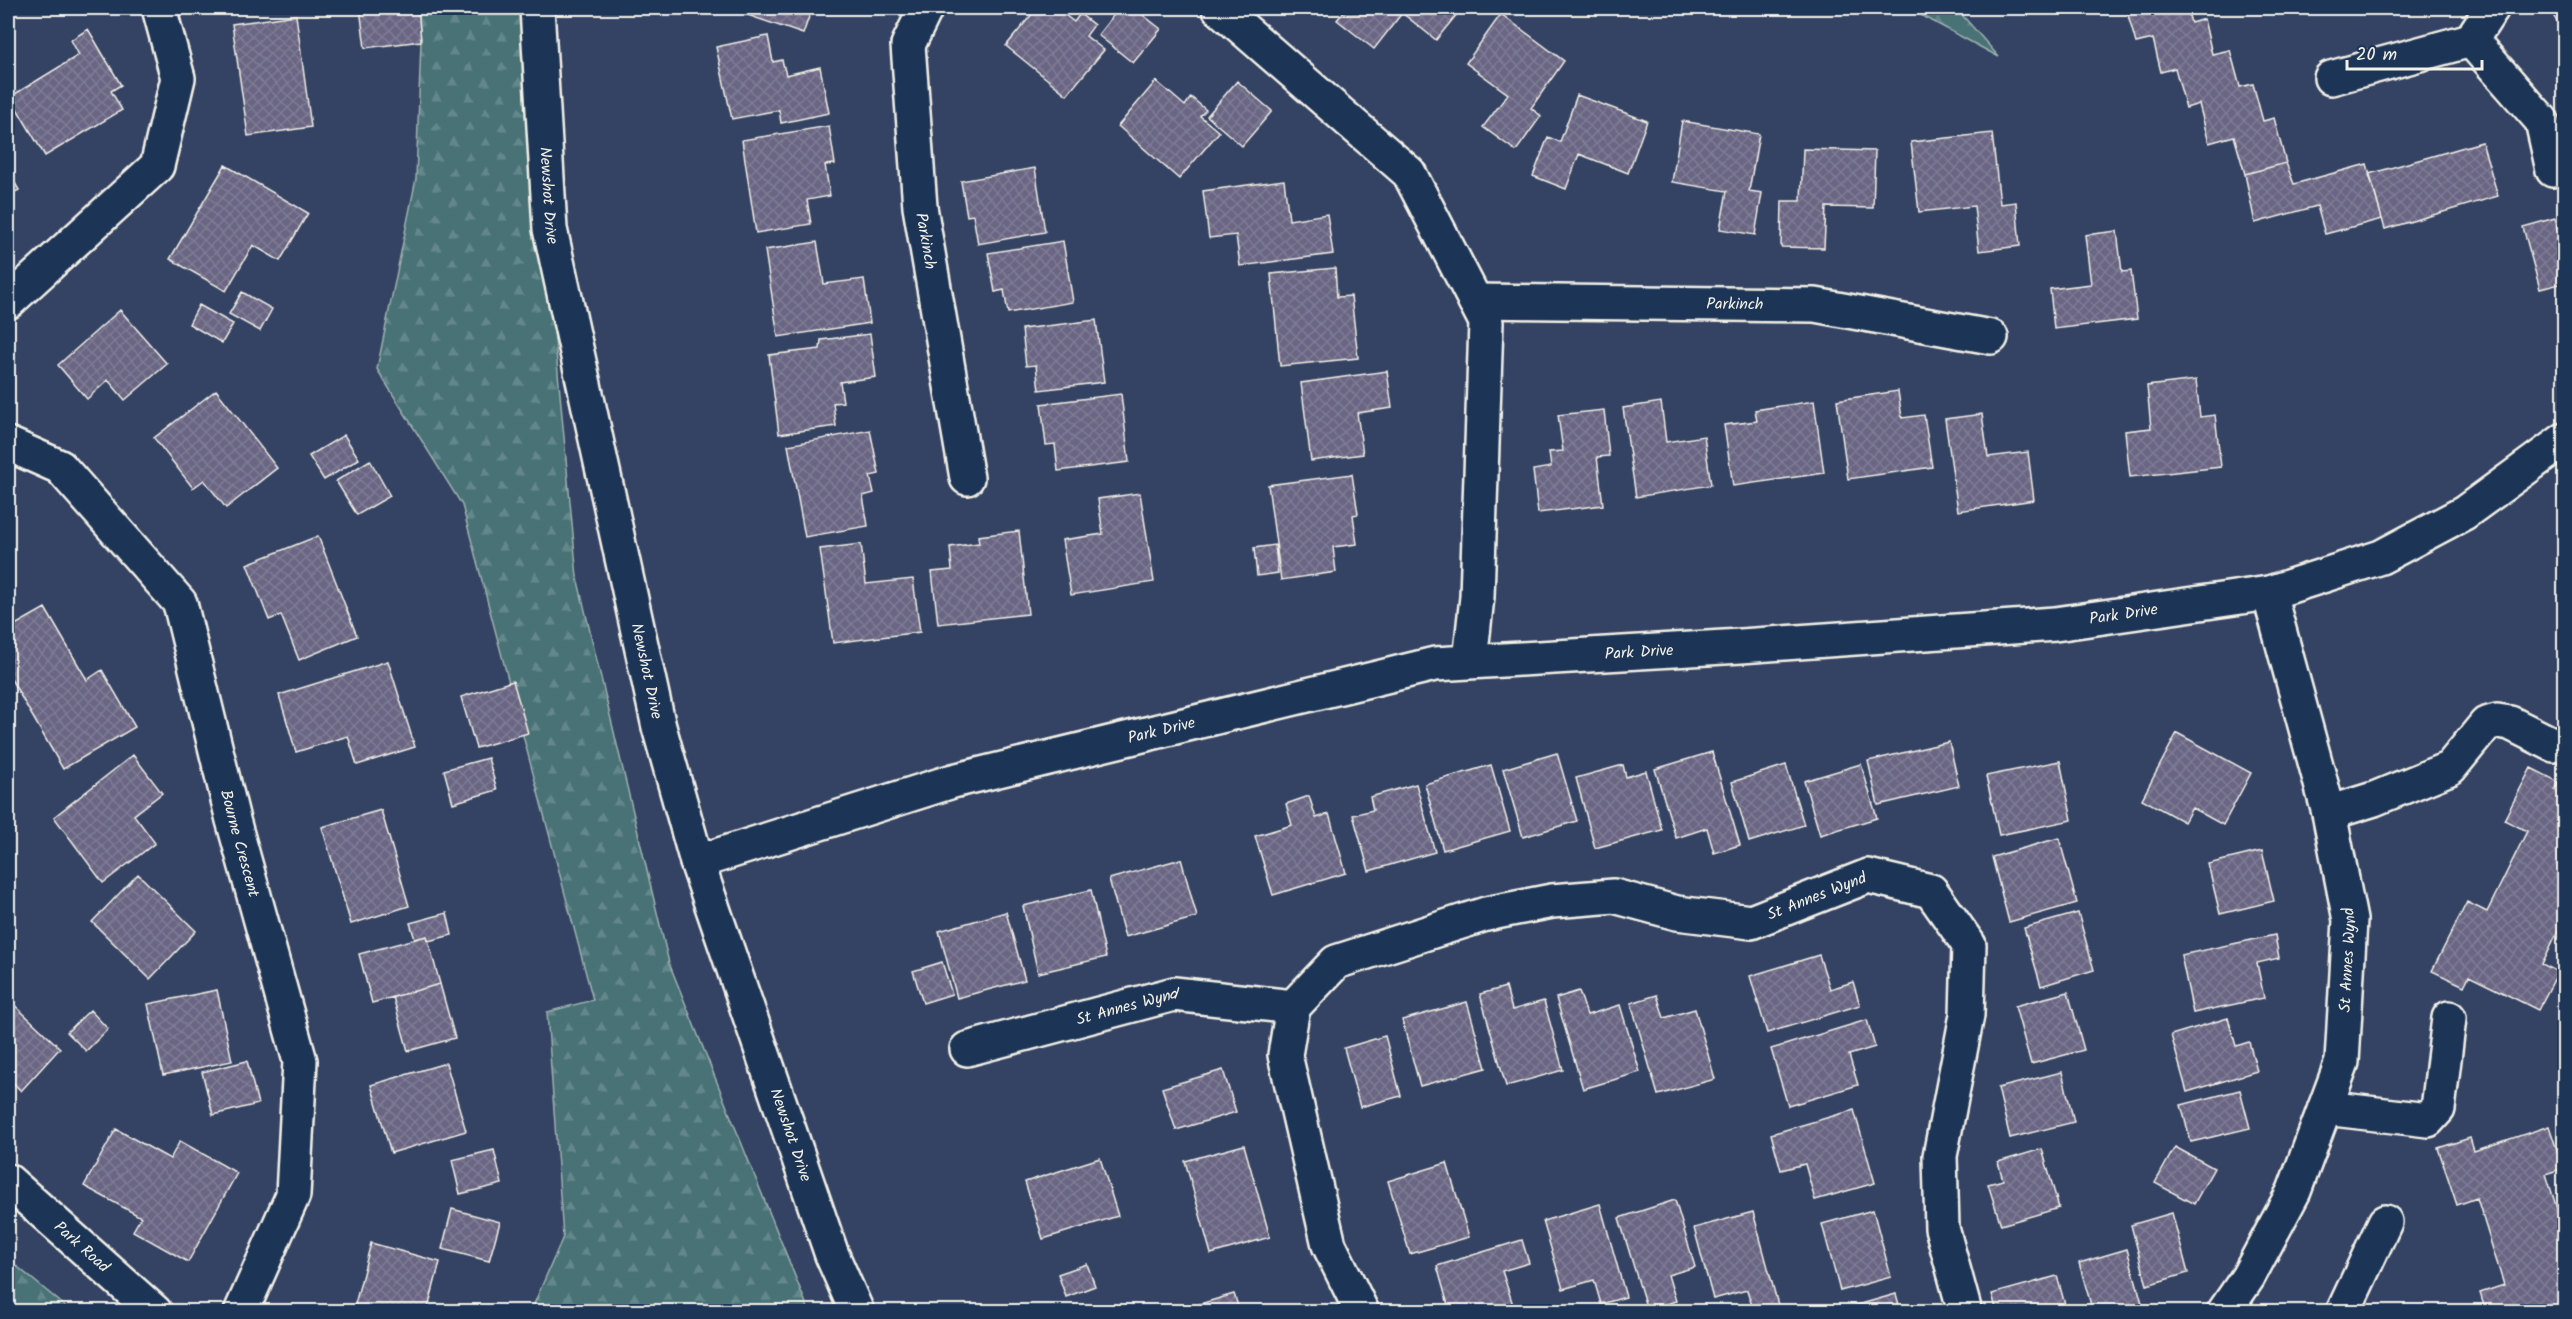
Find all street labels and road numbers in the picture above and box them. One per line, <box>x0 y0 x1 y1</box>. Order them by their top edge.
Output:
street label: Newshot Drive <box>533 146 565 247</box>
street label: Parkinch <box>909 211 943 271</box>
street label: Parkinch <box>1706 291 1764 317</box>
street label: Park Drive <box>2088 597 2159 631</box>
street label: Newshot Drive <box>624 621 669 721</box>
street label: Park Drive <box>1604 637 1674 666</box>
street label: Park Drive <box>1125 710 1198 751</box>
street label: Bourne Crescent <box>214 787 267 901</box>
street label: St Annes Wynd <box>1763 865 1871 927</box>
street label: St Annes Wynd <box>2332 904 2363 1013</box>
street label: St Annes Wynd <box>1074 981 1181 1032</box>
street label: Newshot Drive <box>763 1085 818 1185</box>
street label: Park Road <box>48 1215 116 1279</box>

